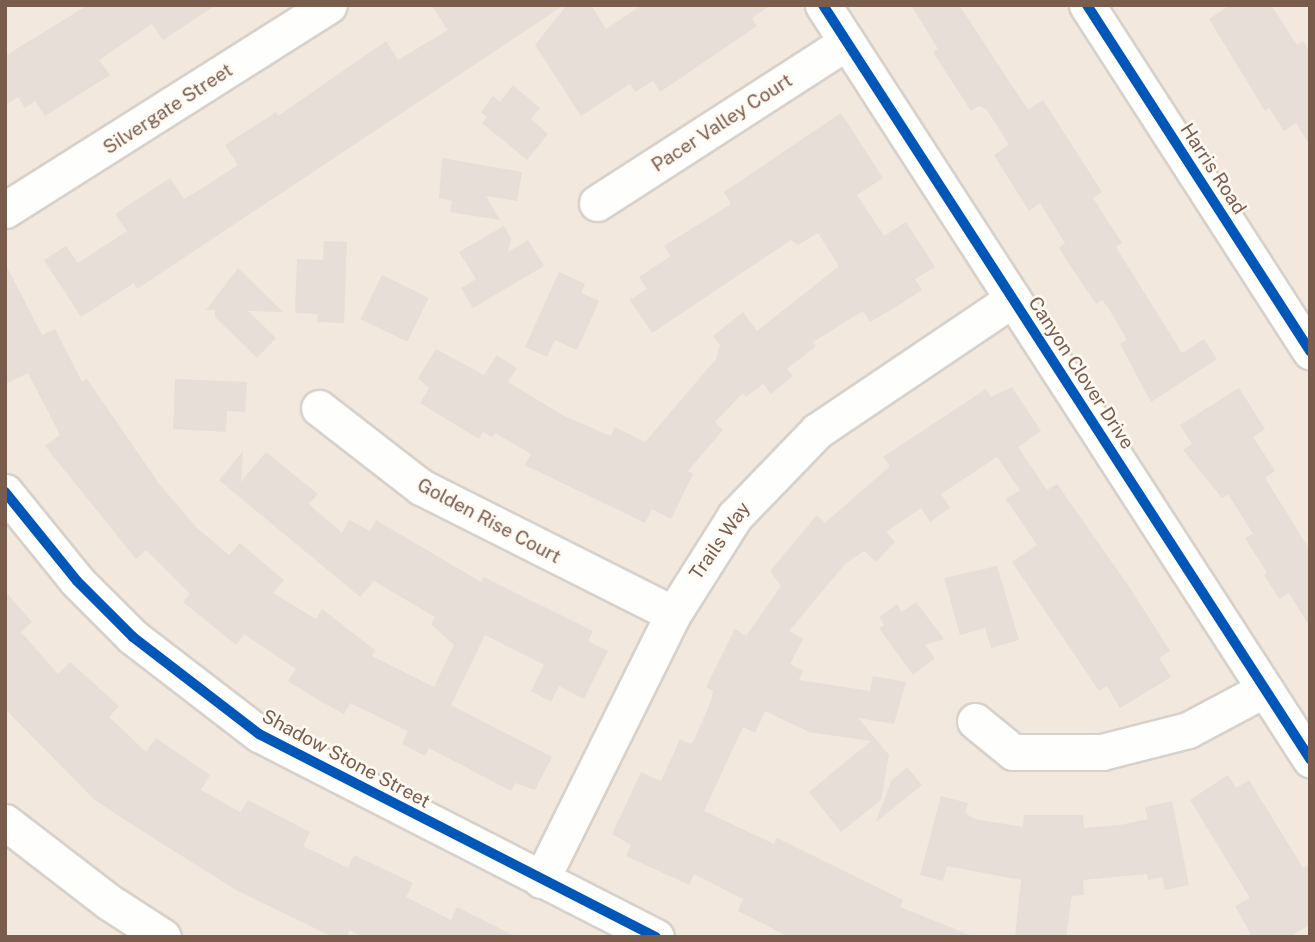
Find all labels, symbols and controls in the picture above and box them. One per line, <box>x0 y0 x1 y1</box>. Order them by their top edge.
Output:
street label: Silvergate Street <box>99 59 237 159</box>
street label: Pacer Valley Court <box>647 69 797 177</box>
street label: Harris Road <box>1175 119 1251 219</box>
street label: Canyon Clover Drive <box>1023 293 1139 453</box>
street label: Golden Rise Court <box>413 473 565 569</box>
street label: Trails Way <box>685 497 755 585</box>
street label: Shadow Stone Street <box>258 705 434 813</box>

